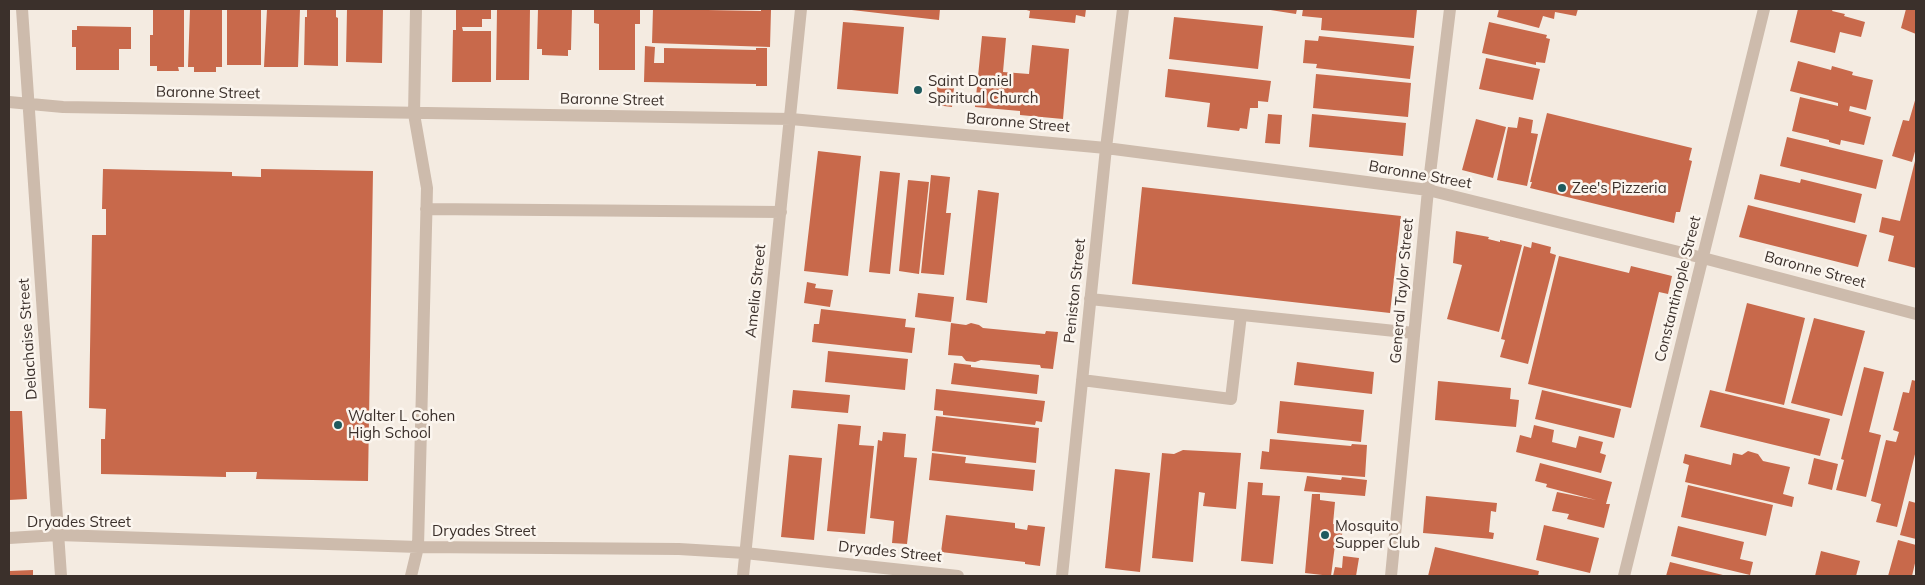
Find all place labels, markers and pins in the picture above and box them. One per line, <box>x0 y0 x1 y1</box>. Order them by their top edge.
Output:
place label: Saint Daniel Spiritual Church <box>928 72 1039 107</box>
marker: Saint Daniel Spiritual Church <box>912 84 924 96</box>
place label: Zee's Pizzeria <box>1572 179 1667 197</box>
marker: Zee's Pizzeria <box>1556 182 1568 194</box>
place label: Walter L Cohen High School <box>348 407 455 442</box>
marker: Walter L Cohen High School <box>332 419 344 431</box>
place label: Mosquito Supper Club <box>1335 517 1420 552</box>
marker: Mosquito Supper Club <box>1319 529 1331 541</box>

